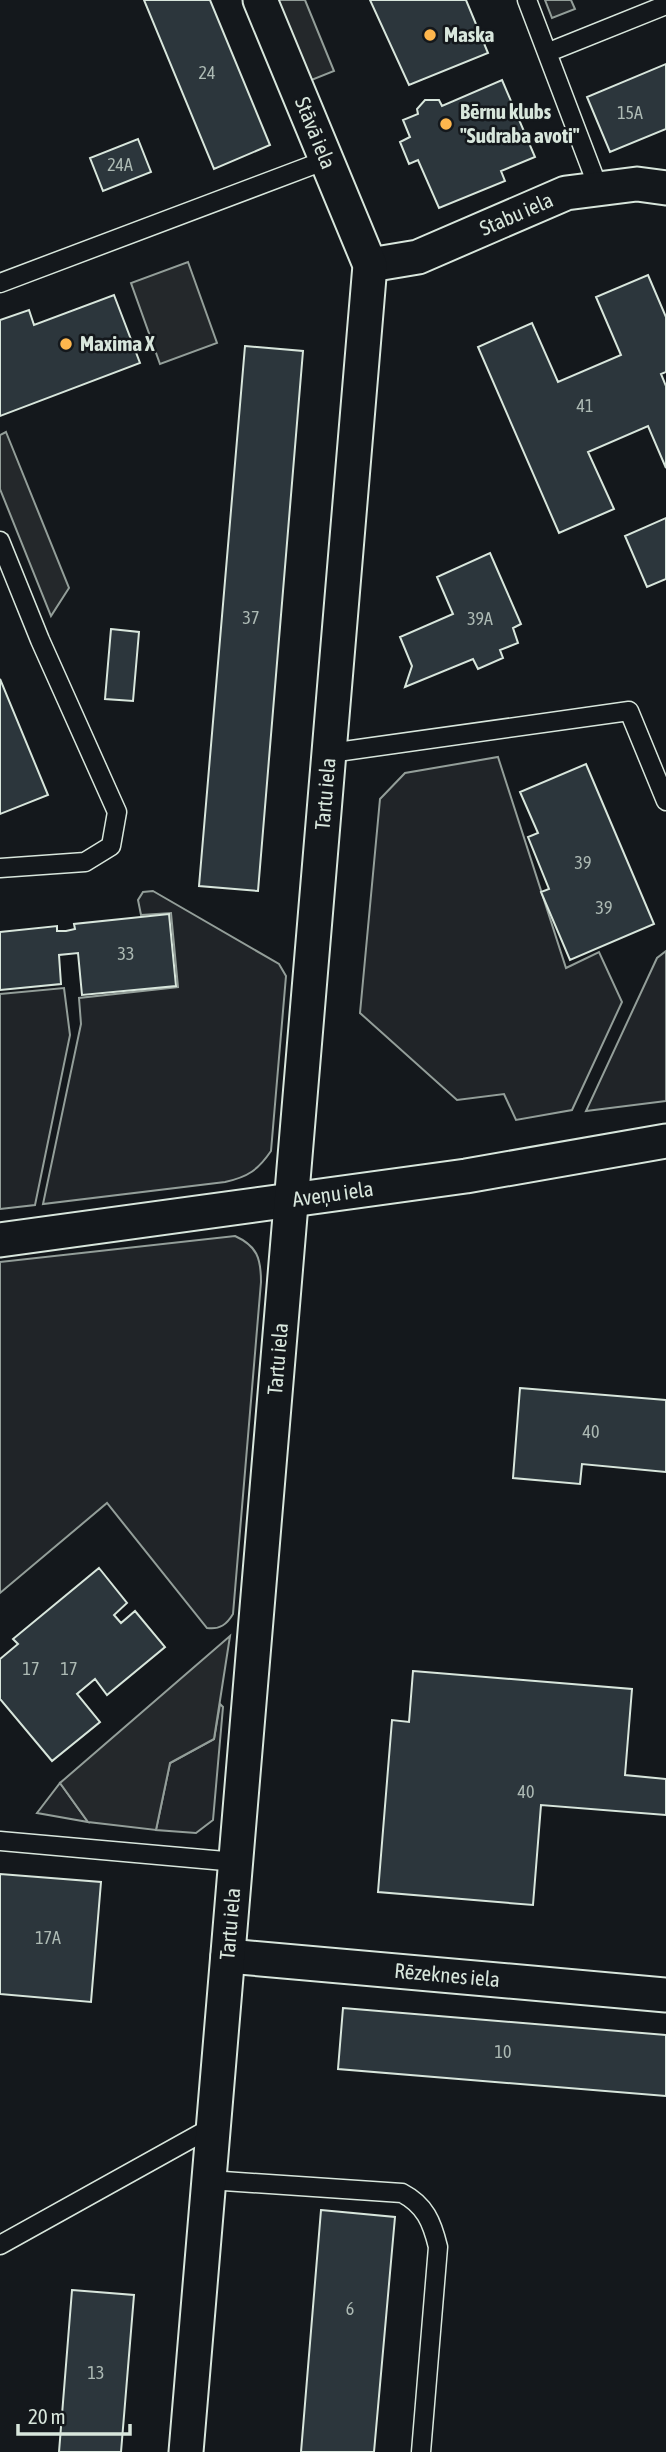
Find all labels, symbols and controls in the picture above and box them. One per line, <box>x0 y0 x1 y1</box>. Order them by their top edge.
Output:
place label: Maska <box>444 22 494 46</box>
marker: Maska <box>422 27 438 43</box>
house number: 24 <box>199 62 215 83</box>
street label: Stāvā iela <box>291 93 341 172</box>
place label: Bērnu klubs "Sudraba avoti" <box>460 99 580 147</box>
house number: 15A <box>617 102 643 123</box>
marker: Bērnu klubs "Sudraba avoti" <box>438 116 454 132</box>
house number: 24A <box>107 154 133 175</box>
street label: Stabu iela <box>476 187 556 240</box>
place label: Maxima X <box>80 331 155 355</box>
marker: Maxima X <box>58 336 74 352</box>
house number: 41 <box>577 395 593 416</box>
house number: 37 <box>243 607 259 628</box>
house number: 39A <box>467 608 493 629</box>
street label: Tartu iela <box>310 757 339 831</box>
house number: 39 <box>575 852 591 873</box>
house number: 39 <box>596 897 612 918</box>
house number: 33 <box>118 943 134 964</box>
street label: Aveņu iela <box>291 1176 375 1211</box>
street label: Tartu iela <box>262 1322 292 1396</box>
house number: 40 <box>583 1421 599 1442</box>
house number: 17 <box>23 1658 39 1679</box>
house number: 17 <box>61 1658 77 1679</box>
house number: 40 <box>518 1781 534 1802</box>
street label: Tartu iela <box>214 1887 244 1961</box>
house number: 17A <box>35 1927 61 1948</box>
street label: Rēzeknes iela <box>393 1958 501 1991</box>
house number: 10 <box>495 2041 511 2062</box>
house number: 6 <box>346 2298 354 2319</box>
house number: 13 <box>88 2362 104 2383</box>
scale bar <box>18 2392 130 2436</box>
text: 20 m <box>28 2404 66 2428</box>

